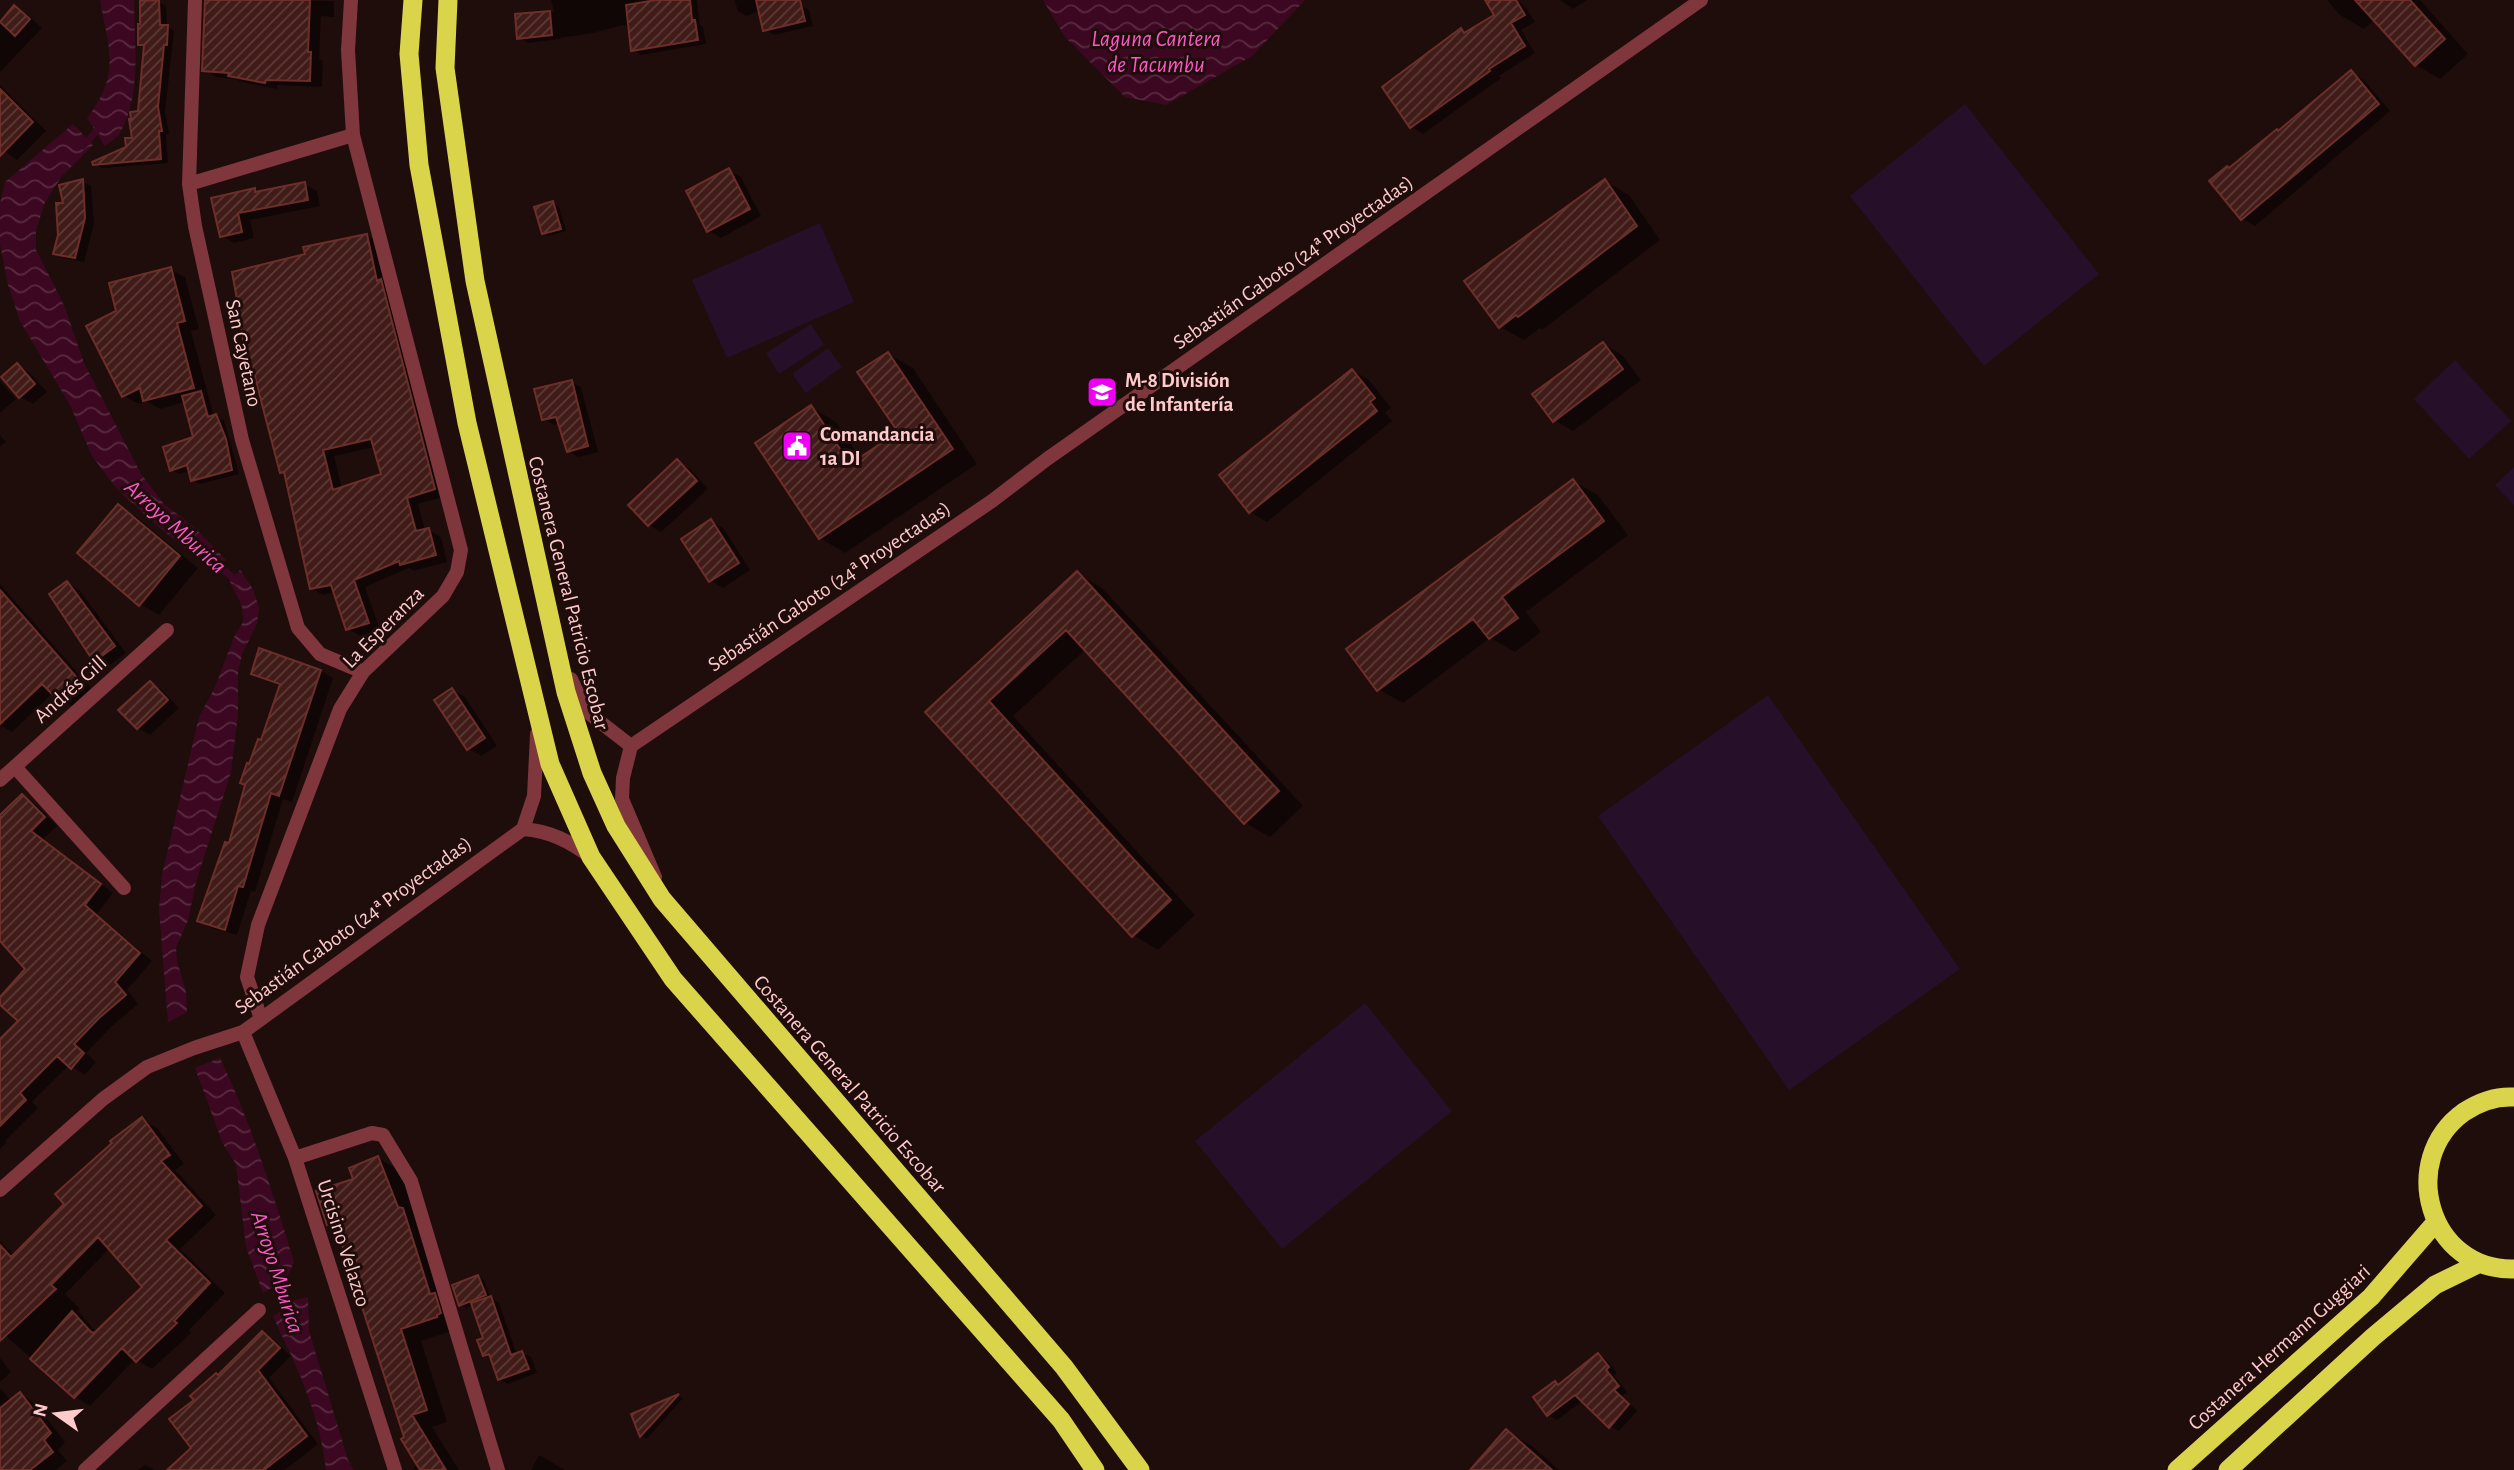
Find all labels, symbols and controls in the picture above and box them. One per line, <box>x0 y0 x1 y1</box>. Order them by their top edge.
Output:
water label: Laguna Cantera de Tacumbu <box>1091 28 1221 77</box>
street label: Sebastián Gaboto (24ª Proyectadas) <box>1170 171 1417 353</box>
street label: San Cayetano <box>222 297 265 409</box>
place label: M-8 División de Infantería <box>1125 370 1234 415</box>
school or university icon: M-8 División de Infantería <box>1085 375 1119 409</box>
place label: Comandancia 1a DI <box>820 424 935 469</box>
public building icon: Comandancia 1a DI <box>780 429 814 463</box>
street label: Costanera General Patricio Escobar <box>524 454 613 732</box>
water label: Arroyo Mburica <box>119 475 230 578</box>
street label: Sebastián Gaboto (24ª Proyectadas) <box>704 497 954 675</box>
street label: La Esperanza <box>339 582 428 672</box>
street label: Andrés Gill <box>30 652 111 727</box>
street label: Sebastián Gaboto (24ª Proyectadas) <box>231 832 476 1018</box>
street label: Costanera General Patricio Escobar <box>749 971 950 1198</box>
street label: Urcisino Velazco <box>313 1177 374 1309</box>
water label: Arroyo Mburica <box>246 1207 307 1337</box>
street label: Costanera Hermann Guggiari <box>2184 1260 2374 1434</box>
north arrow <box>21 1379 91 1449</box>
text: N <box>30 1402 52 1419</box>

